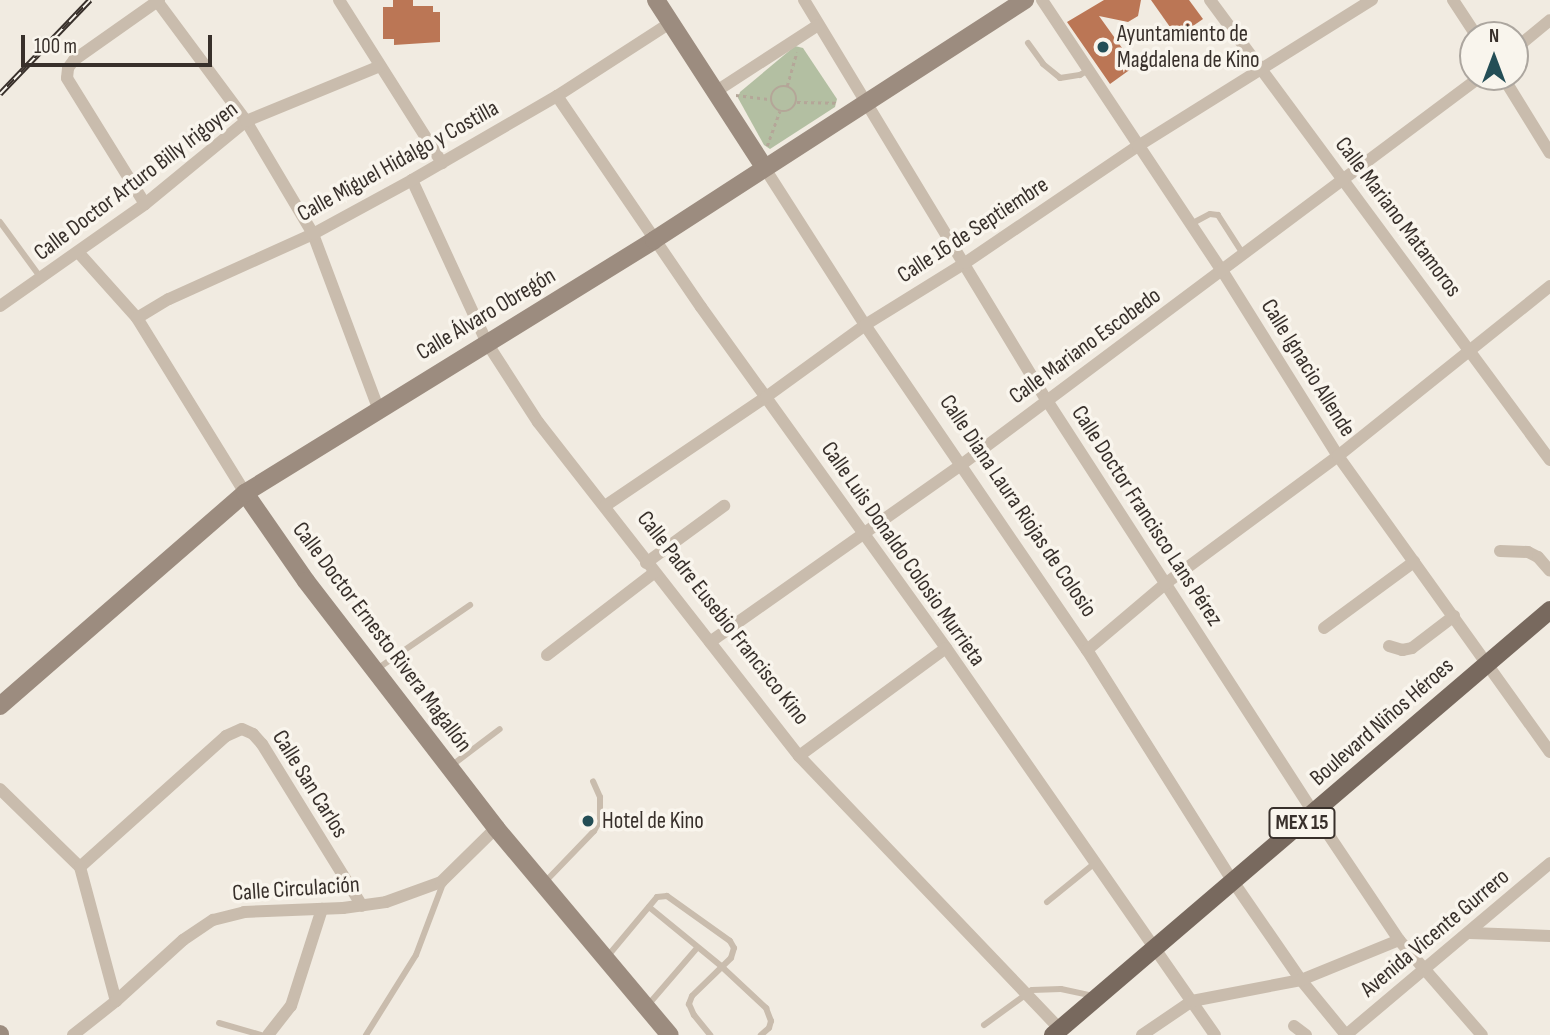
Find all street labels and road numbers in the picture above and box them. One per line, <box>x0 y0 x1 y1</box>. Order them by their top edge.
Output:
street label: Calle Miguel Hidalgo y Costilla <box>292 94 504 228</box>
street label: Calle Doctor Arturo Billy Irigoyen <box>29 95 243 267</box>
street label: Calle Mariano Matamoros <box>1329 132 1467 302</box>
street label: Calle 16 de Septiembre <box>892 171 1054 289</box>
street label: Calle Álvaro Obregón <box>412 262 560 366</box>
street label: Calle Mariano Escobedo <box>1004 282 1166 410</box>
street label: Calle Ignacio Allende <box>1255 294 1361 442</box>
street label: Calle Diana Laura Riojas de Colosio <box>933 390 1103 622</box>
street label: Calle Doctor Francisco Lans Pérez <box>1065 401 1229 631</box>
street label: Calle Luis Donaldo Colosio Murrieta <box>815 436 991 672</box>
street label: Calle Padre Eusebio Francisco Kino <box>631 506 815 730</box>
street label: Calle Doctor Ernesto Rivera Magallón <box>286 517 478 757</box>
street label: Boulevard Niños Héroes <box>1305 652 1459 792</box>
street label: Calle San Carlos <box>266 725 354 843</box>
road number: MEX 15 <box>1267 806 1337 840</box>
street label: Avenida Vicente Gurrero <box>1355 863 1515 1003</box>
street label: Calle Circulación <box>231 871 361 907</box>

